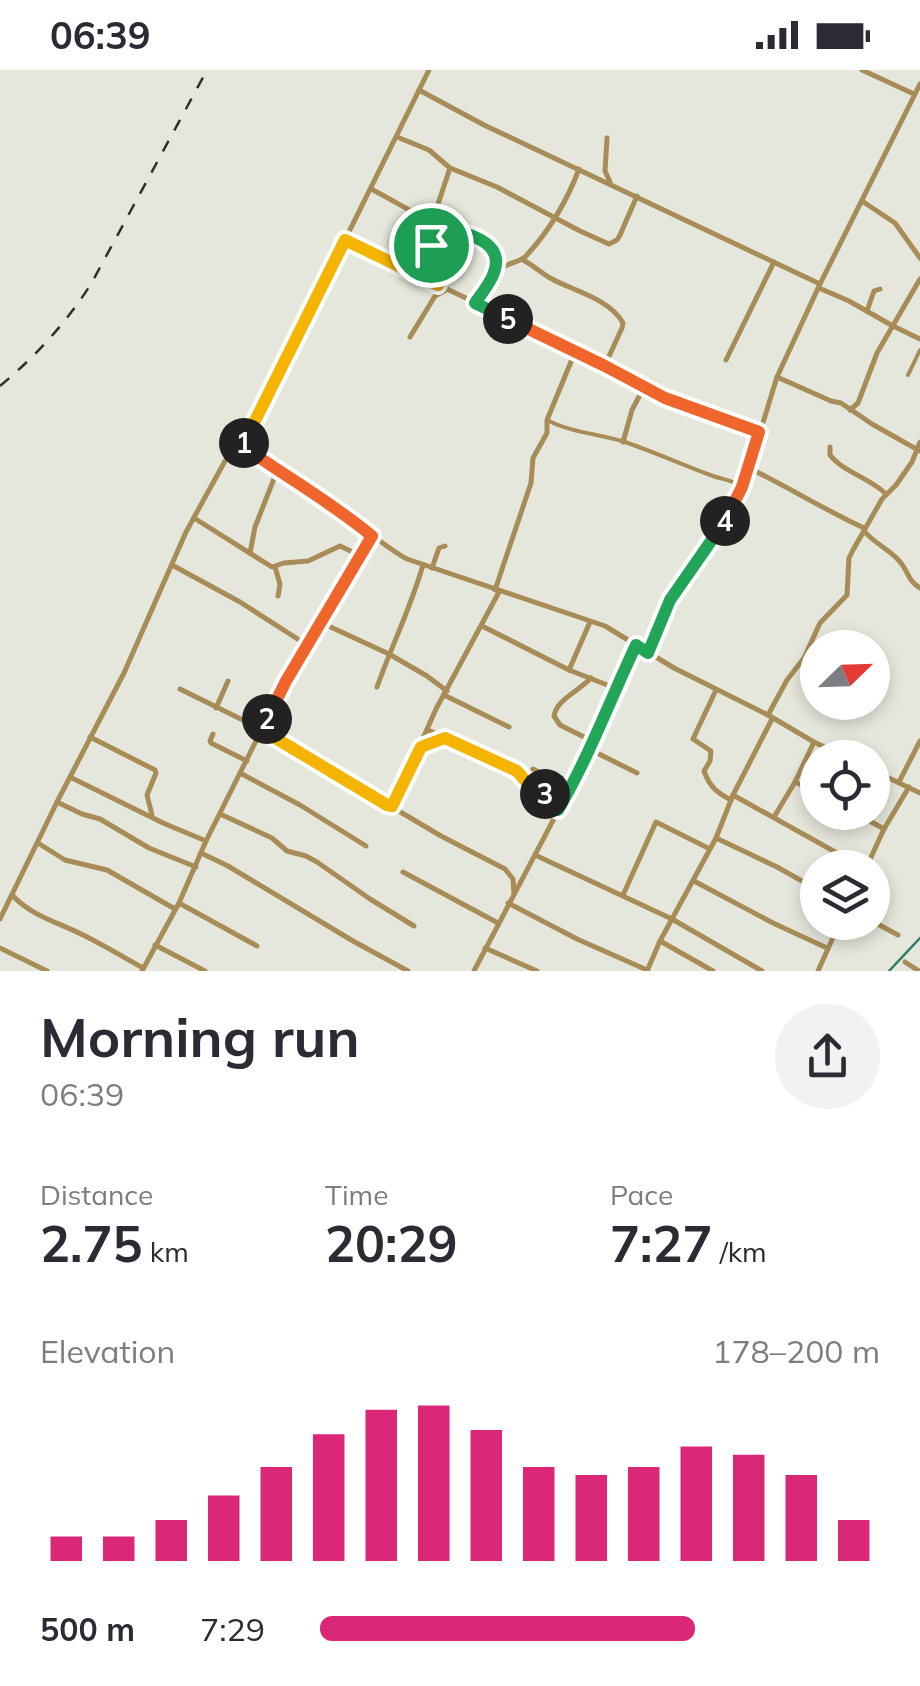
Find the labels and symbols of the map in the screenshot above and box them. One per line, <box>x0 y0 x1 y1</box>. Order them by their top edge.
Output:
pin <box>389 203 474 288</box>
pin: 5 <box>483 294 533 344</box>
pin: 1 <box>219 418 269 468</box>
pin: 4 <box>700 496 750 546</box>
north arrow <box>800 630 890 720</box>
pin: 2 <box>242 694 292 744</box>
pin: 3 <box>520 769 570 819</box>

